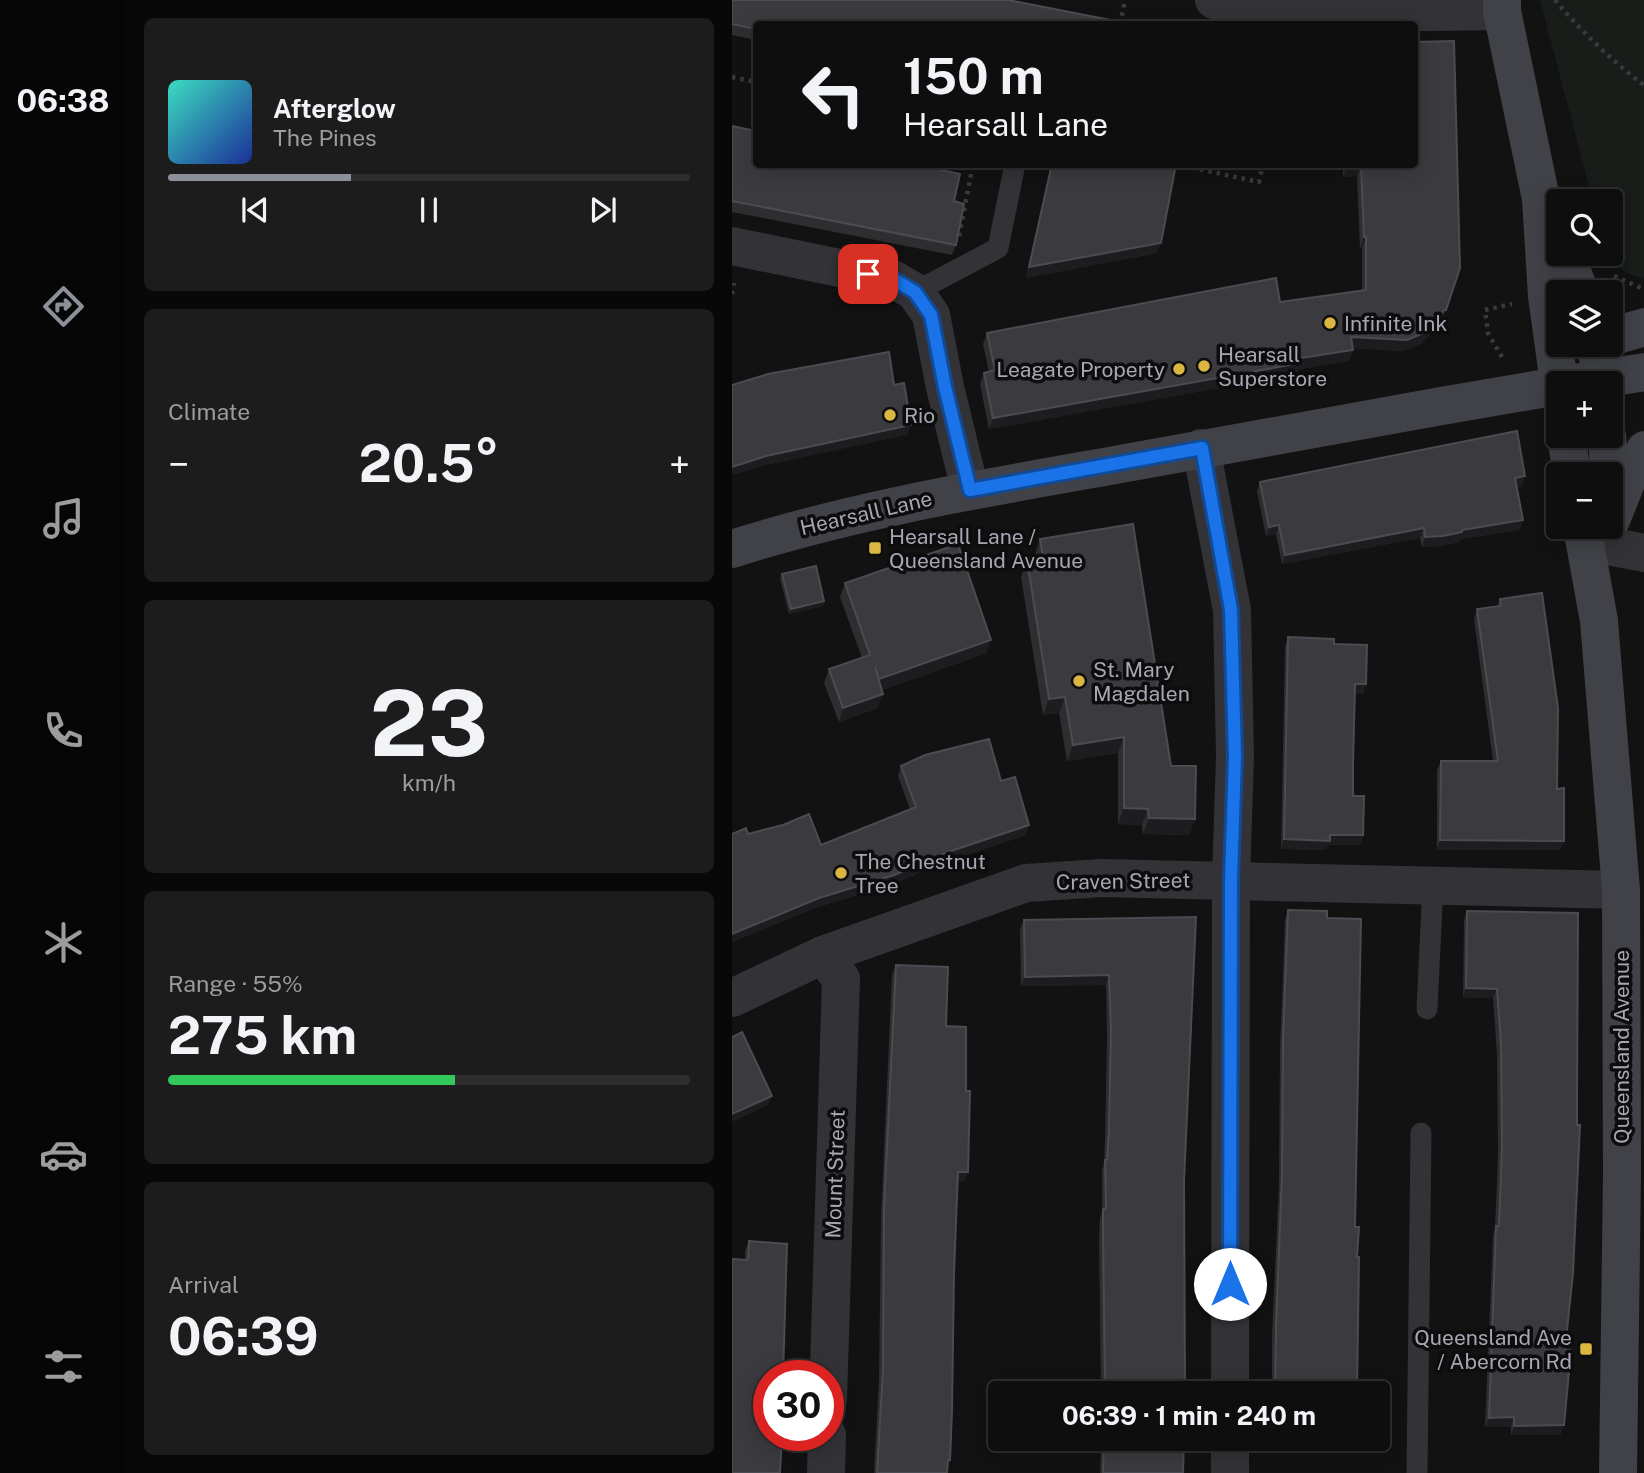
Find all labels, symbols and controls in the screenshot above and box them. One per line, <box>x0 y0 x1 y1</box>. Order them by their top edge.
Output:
text: 150 m <box>903 47 1044 105</box>
icon: left <box>788 49 879 140</box>
text: 06:38 <box>17 82 109 119</box>
text: Afterglow <box>273 93 396 124</box>
text: Hearsall Lane <box>903 106 1108 143</box>
text: The Pines <box>273 124 377 151</box>
map controls <box>1546 189 1623 539</box>
button: search <box>1546 189 1623 266</box>
icon: previous <box>236 191 274 229</box>
icon: pause <box>410 191 448 229</box>
icon: next <box>584 191 622 229</box>
pin <box>838 244 898 304</box>
icon: arrive <box>849 255 887 293</box>
button: layers <box>1546 280 1623 357</box>
icon: directions <box>39 282 88 331</box>
place label: Infinite Ink <box>1344 311 1447 336</box>
marker: Infinite Ink <box>1322 315 1338 331</box>
place label: Hearsall Superstore <box>1218 342 1327 391</box>
place label: Leagate Property <box>996 357 1165 382</box>
marker: Hearsall Superstore <box>1196 358 1212 374</box>
marker: Leagate Property <box>1171 361 1187 377</box>
button: + <box>1546 371 1623 448</box>
text: Climate <box>168 398 250 425</box>
place label: Rio <box>904 403 935 428</box>
marker: Rio <box>882 407 898 423</box>
text: 20.5° <box>359 433 499 494</box>
text: − <box>168 442 189 487</box>
text: + <box>669 442 690 487</box>
button: − <box>1546 462 1623 539</box>
street label: Hearsall Lane <box>798 486 934 540</box>
icon: music <box>39 494 88 543</box>
place label: Hearsall Lane / Queensland Avenue <box>889 524 1083 573</box>
marker: Hearsall Lane / Queensland Avenue <box>867 540 883 556</box>
place label: St. Mary Magdalen <box>1093 657 1190 706</box>
text: 23 <box>370 670 488 776</box>
marker: St. Mary Magdalen <box>1071 673 1087 689</box>
icon: phone <box>39 706 88 755</box>
text: km/h <box>402 769 456 796</box>
place label: The Chestnut Tree <box>855 849 986 898</box>
marker: The Chestnut Tree <box>833 865 849 881</box>
street label: Craven Street <box>1056 867 1190 895</box>
icon: climate <box>39 918 88 967</box>
street label: Queensland Avenue <box>1609 950 1634 1144</box>
text: Range · 55% <box>168 970 303 997</box>
text: 275 km <box>168 1005 357 1066</box>
street label: Mount Street <box>820 1109 850 1239</box>
icon: car <box>39 1130 88 1179</box>
position arrow <box>1193 1247 1267 1321</box>
text: Arrival <box>168 1271 239 1298</box>
text: 06:39 <box>168 1306 318 1367</box>
place label: Queensland Ave / Abercorn Rd <box>1414 1325 1572 1374</box>
marker: Queensland Ave / Abercorn Rd <box>1578 1341 1594 1357</box>
icon: filters <box>39 1342 88 1391</box>
speed limit sign: 30 <box>753 1360 844 1451</box>
text: 06:39 · 1 min · 240 m <box>1062 1400 1316 1431</box>

